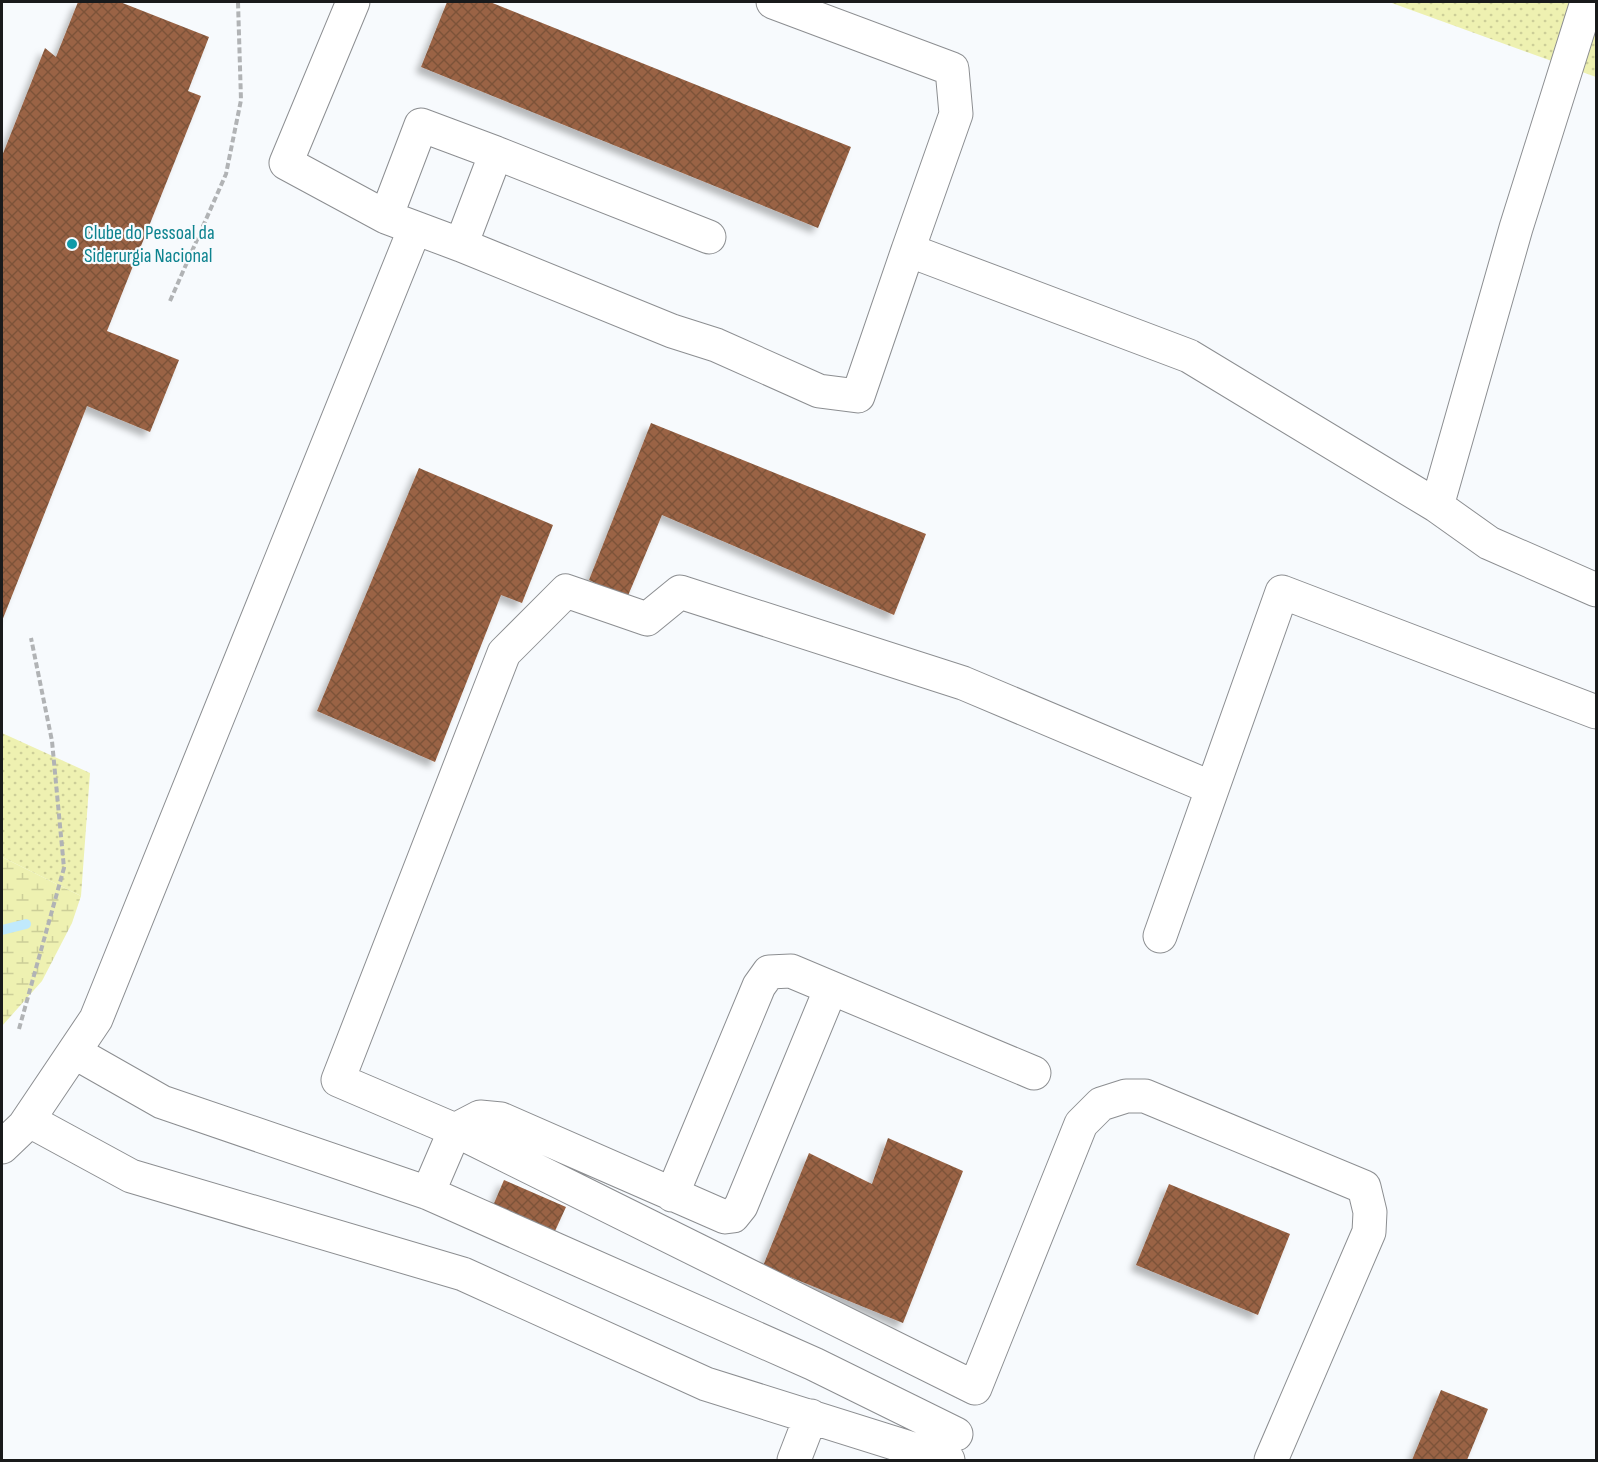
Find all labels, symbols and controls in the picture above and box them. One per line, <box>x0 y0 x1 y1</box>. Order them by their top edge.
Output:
place label: Clube do Pessoal da Siderurgia Nacional <box>84 221 215 268</box>
marker: Clube do Pessoal da Siderurgia Nacional <box>65 237 79 251</box>

